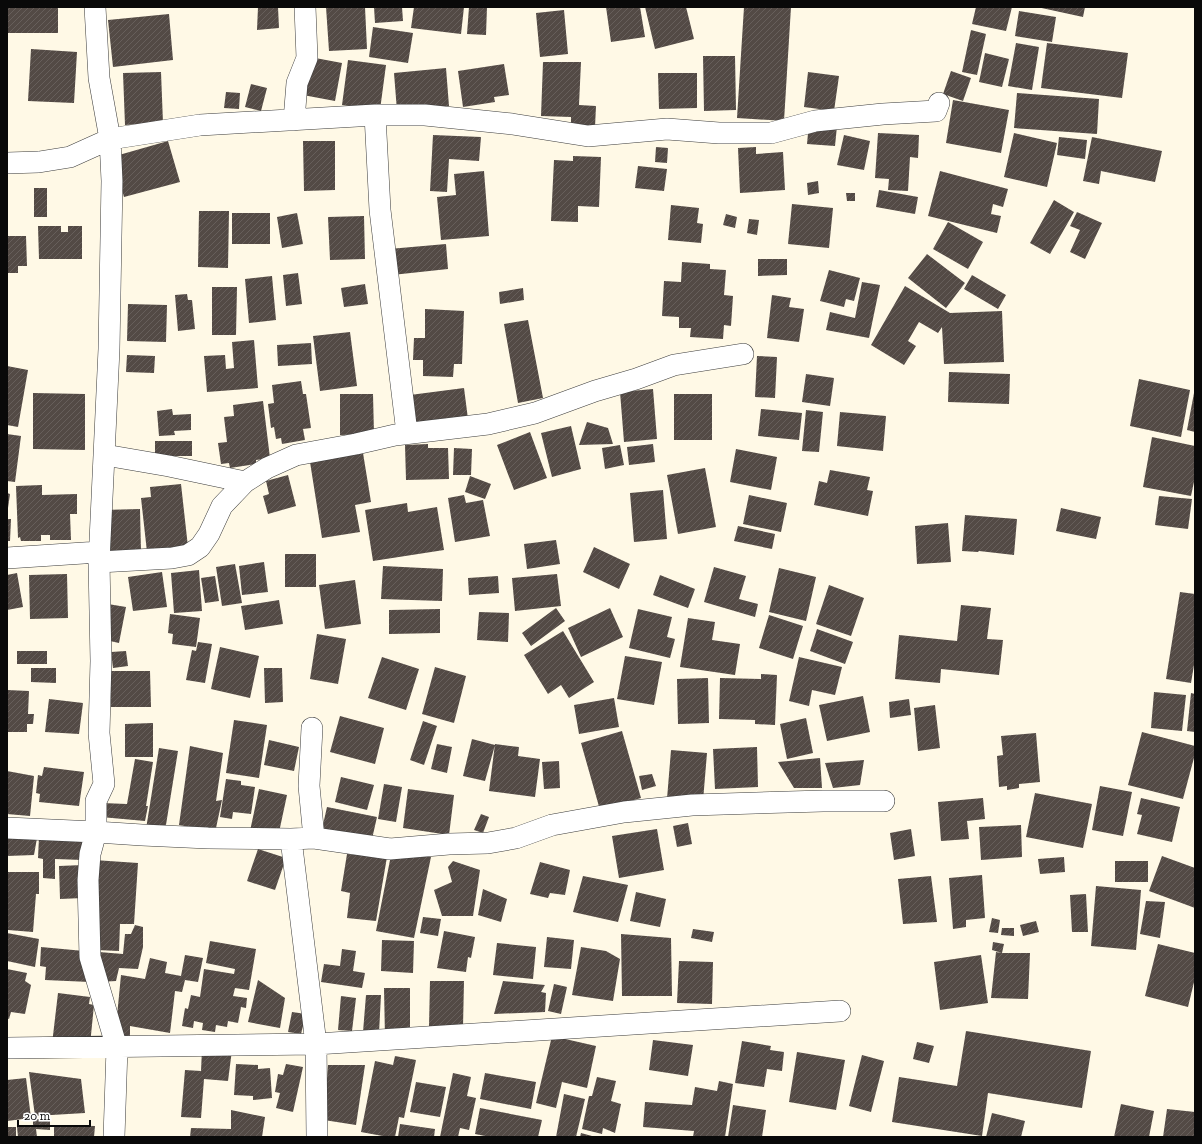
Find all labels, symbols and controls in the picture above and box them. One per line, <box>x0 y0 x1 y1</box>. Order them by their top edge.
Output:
scale bar <box>18 1102 90 1128</box>
text: 20 m <box>24 1109 51 1123</box>

